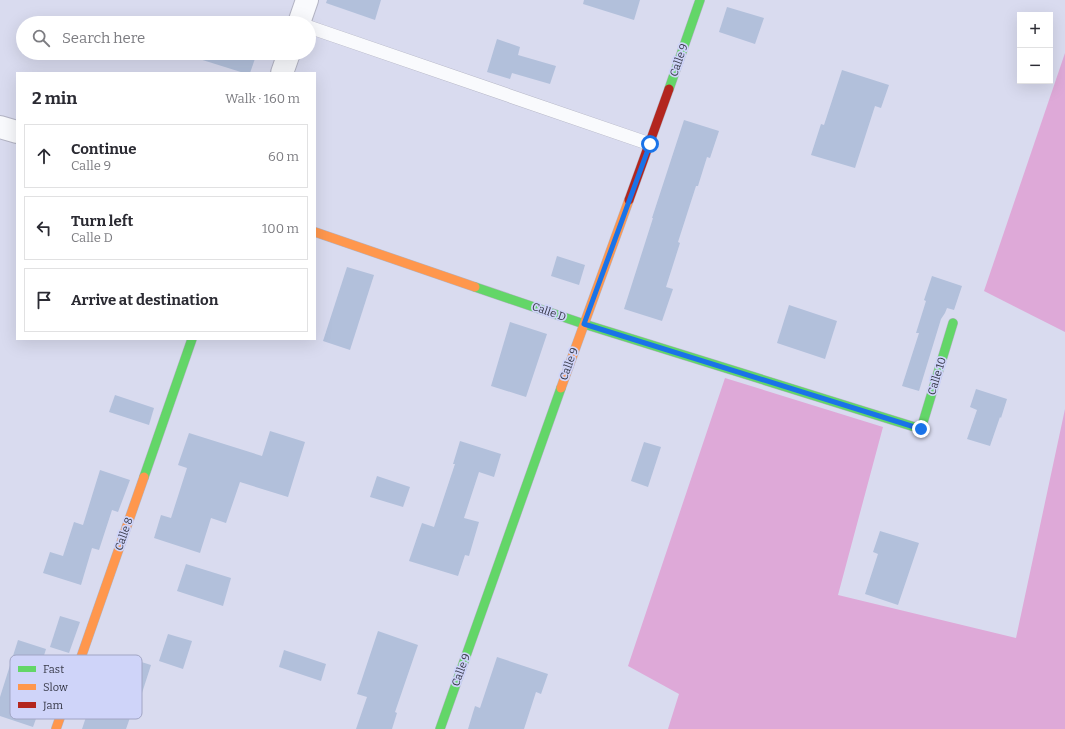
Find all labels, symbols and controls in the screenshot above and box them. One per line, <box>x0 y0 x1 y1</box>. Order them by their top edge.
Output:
map controls <box>1017 12 1053 84</box>
button: + <box>1017 12 1053 48</box>
search box <box>16 16 316 60</box>
icon: search <box>30 27 52 49</box>
text: Search here <box>62 29 145 47</box>
street label: Calle 9 <box>667 42 691 78</box>
button: − <box>1017 48 1053 84</box>
text: 2 min <box>32 88 77 109</box>
text: Walk · 160 m <box>225 91 300 106</box>
route start <box>641 135 659 153</box>
text: Continue <box>71 140 137 158</box>
icon: ahead <box>33 145 55 167</box>
text: 60 m <box>268 149 299 164</box>
text: Calle 9 <box>71 158 111 173</box>
text: Turn left <box>71 212 133 230</box>
icon: left <box>33 217 55 239</box>
text: 100 m <box>262 221 299 236</box>
text: Calle D <box>71 230 113 245</box>
icon: arrive <box>33 289 55 311</box>
text: Arrive at destination <box>71 291 218 309</box>
street label: Calle D <box>530 300 568 324</box>
street label: Calle 9 <box>557 346 581 382</box>
street label: Calle 10 <box>925 355 949 397</box>
route end <box>912 420 930 438</box>
street label: Calle 8 <box>112 516 136 552</box>
street label: Calle 9 <box>449 652 473 688</box>
legend <box>10 655 142 719</box>
text: Fast <box>43 663 64 676</box>
text: Slow <box>43 681 68 694</box>
text: Jam <box>42 699 63 712</box>

